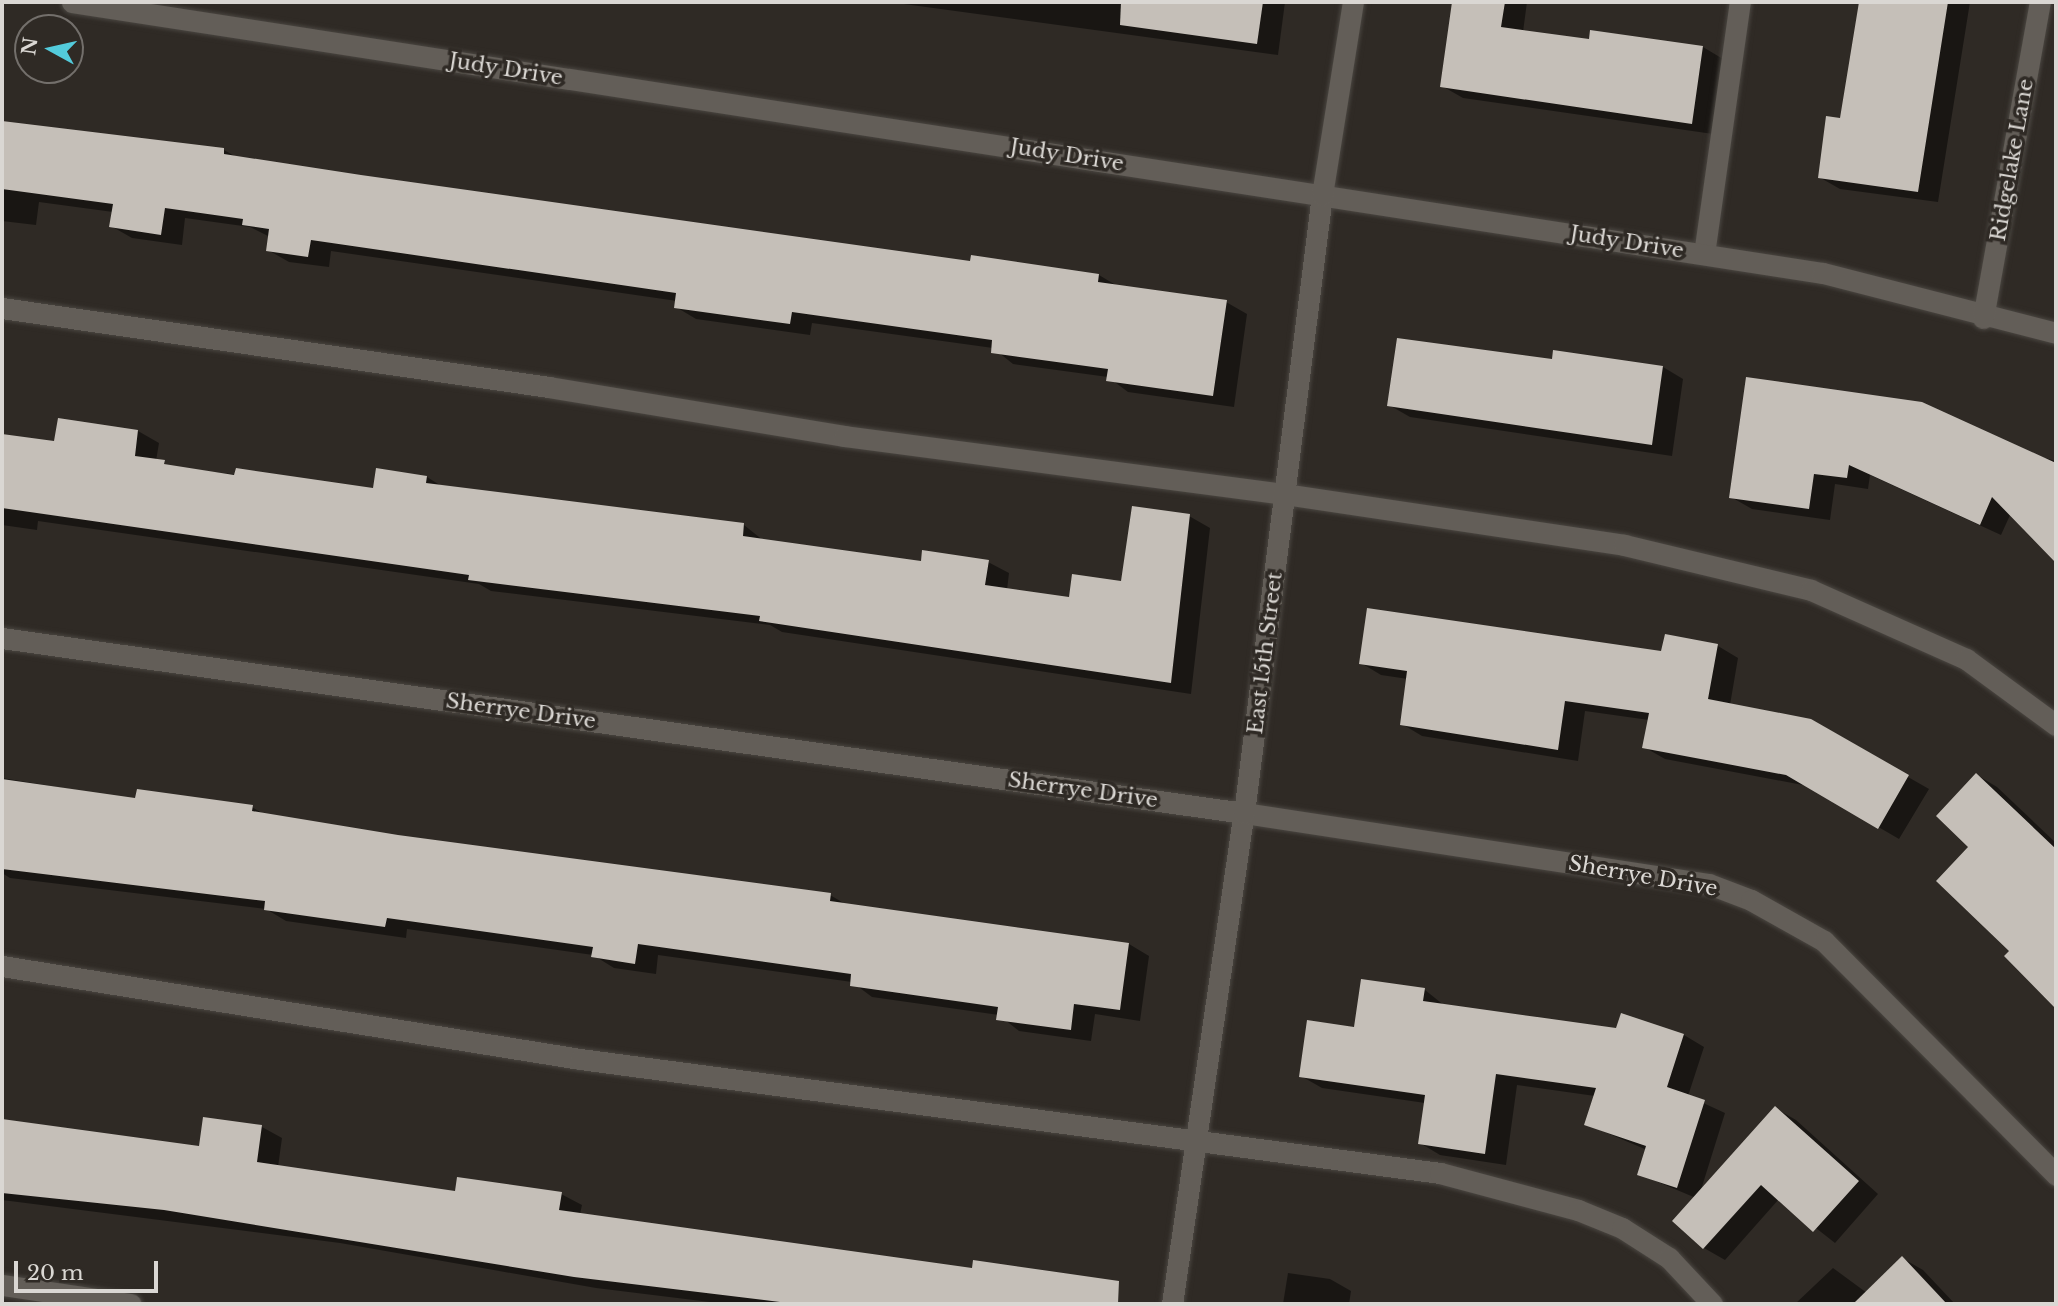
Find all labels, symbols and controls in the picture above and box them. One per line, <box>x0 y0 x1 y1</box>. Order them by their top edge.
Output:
north arrow <box>14 14 84 84</box>
text: N <box>17 36 42 57</box>
street label: Judy Drive <box>447 48 565 90</box>
street label: Ridgelake Lane <box>1985 77 2039 243</box>
street label: Judy Drive <box>1008 134 1126 176</box>
street label: Judy Drive <box>1568 221 1686 263</box>
street label: East 15th Street <box>1243 570 1287 736</box>
street label: Sherrye Drive <box>444 688 598 734</box>
street label: Sherrye Drive <box>1006 767 1160 813</box>
street label: Sherrye Drive <box>1566 850 1720 902</box>
scale bar <box>18 1246 161 1290</box>
text: 20 m <box>27 1260 84 1286</box>

